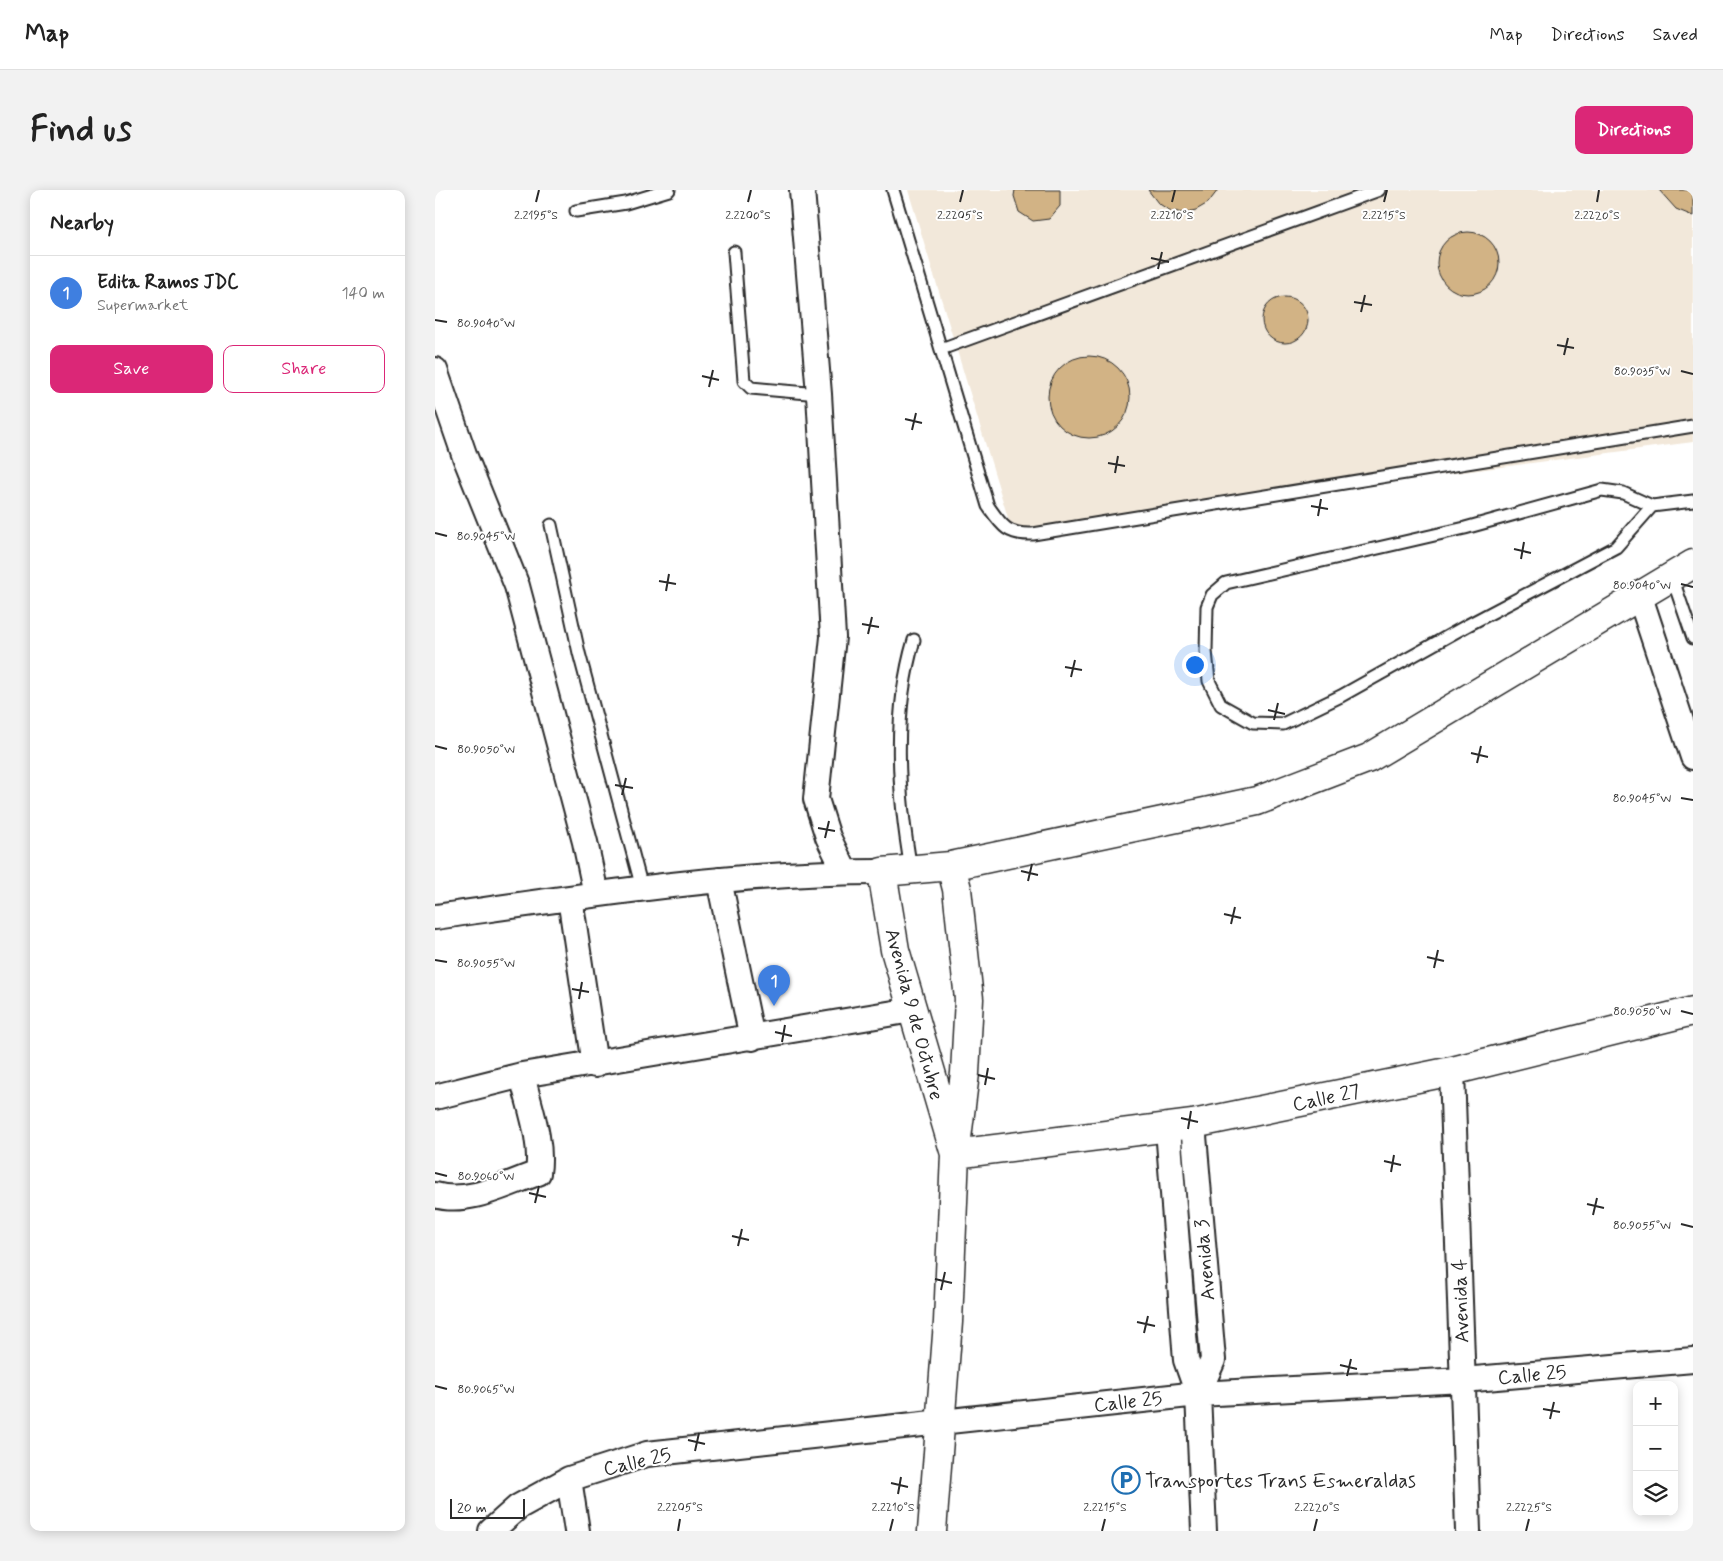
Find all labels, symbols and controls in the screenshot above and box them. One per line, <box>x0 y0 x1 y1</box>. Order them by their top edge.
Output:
text: Map <box>25 19 69 50</box>
text: Map <box>1490 23 1523 47</box>
text: Directions <box>1551 23 1625 47</box>
text: Saved <box>1653 23 1698 47</box>
button: Directions <box>1575 106 1693 154</box>
text: Find us <box>30 107 132 153</box>
text: 2.2195°S <box>514 208 558 224</box>
text: 2.2200°S <box>725 208 771 224</box>
text: 2.2205°S <box>937 208 983 224</box>
text: 2.2210°S <box>1151 208 1194 224</box>
text: 2.2215°S <box>1362 208 1406 224</box>
text: 2.2220°S <box>1574 208 1620 224</box>
text: Nearby <box>50 209 114 237</box>
text: Edita Ramos JDC <box>97 270 238 295</box>
text: 1 <box>62 283 70 304</box>
text: 140 m <box>341 283 385 304</box>
text: Supermarket <box>97 295 188 316</box>
text: 80.9040°W <box>457 316 515 332</box>
button: Save <box>50 345 213 393</box>
button: Share <box>223 345 385 393</box>
text: 80.9035°W <box>1614 364 1670 380</box>
text: 80.9045°W <box>457 529 515 545</box>
text: 80.9040°W <box>1613 578 1671 594</box>
your location <box>1182 652 1208 678</box>
text: 80.9050°W <box>457 742 515 758</box>
text: 80.9045°W <box>1613 791 1671 807</box>
street label: Avenida 9 de Octubre <box>878 926 949 1103</box>
text: 80.9055°W <box>457 956 515 972</box>
pin: 1 <box>758 965 790 1006</box>
text: 80.9050°W <box>1613 1004 1671 1020</box>
street label: Calle 27 <box>1290 1078 1363 1119</box>
text: 80.9060°W <box>458 1169 514 1185</box>
street label: Avenida 3 <box>1188 1218 1222 1302</box>
text: 80.9055°W <box>1613 1218 1671 1234</box>
street label: Avenida 4 <box>1447 1258 1476 1343</box>
street label: Calle 25 <box>1497 1359 1568 1392</box>
map controls <box>1633 1381 1678 1516</box>
button: + <box>1633 1381 1678 1426</box>
text: 80.9065°W <box>457 1382 515 1398</box>
street label: Calle 25 <box>1092 1385 1164 1420</box>
button: − <box>1633 1426 1678 1471</box>
street label: Calle 25 <box>601 1442 674 1483</box>
parking icon: Transportes Trans Esmeraldas <box>1111 1465 1141 1495</box>
place label: Transportes Trans Esmeraldas <box>1145 1468 1416 1495</box>
button: layers <box>1633 1471 1678 1516</box>
scale bar <box>450 1496 525 1519</box>
text: 20 m <box>457 1499 487 1517</box>
text: 2.2205°S <box>657 1500 703 1516</box>
text: 2.2210°S <box>872 1500 915 1516</box>
text: 2.2215°S <box>1083 1500 1127 1516</box>
text: 2.2220°S <box>1294 1500 1340 1516</box>
text: 2.2225°S <box>1506 1500 1552 1516</box>

